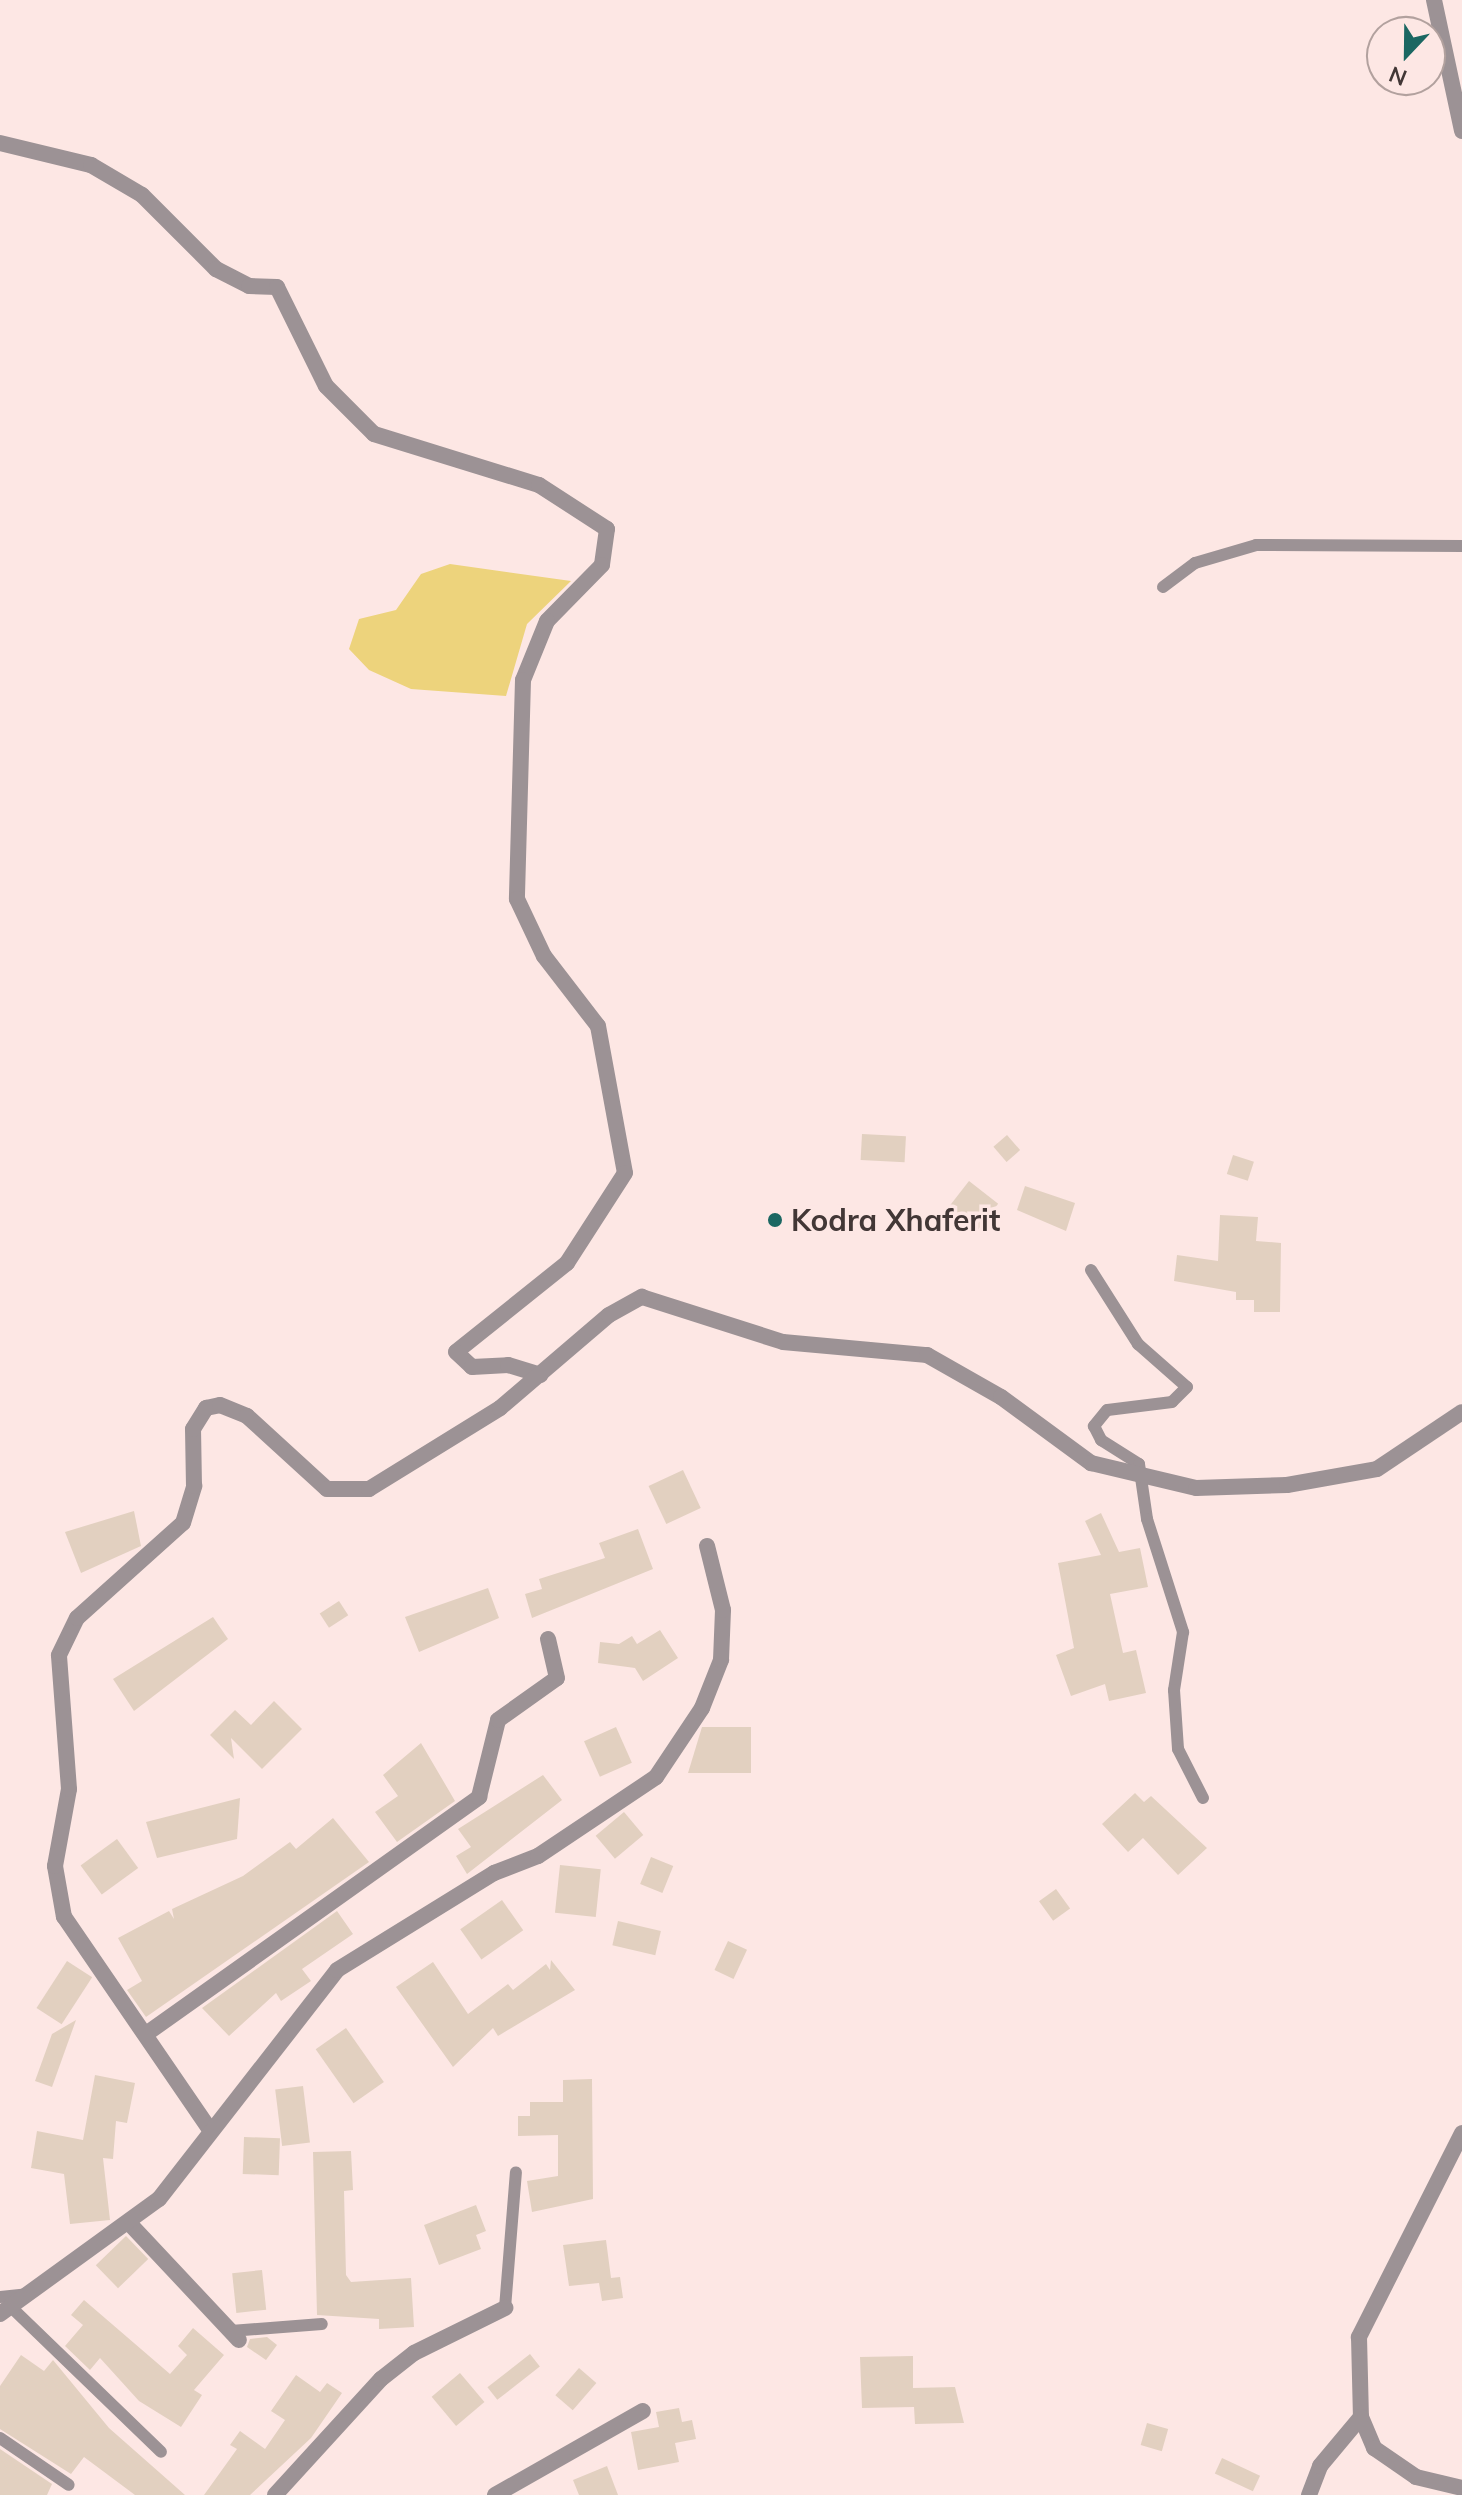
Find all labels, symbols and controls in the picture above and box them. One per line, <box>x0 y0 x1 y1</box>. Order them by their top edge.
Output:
north arrow <box>1366 16 1446 96</box>
text: N <box>1385 60 1411 92</box>
place label: Kodra Xhaferit <box>791 1202 1000 1238</box>
marker: Kodra Xhaferit <box>766 1211 784 1229</box>

